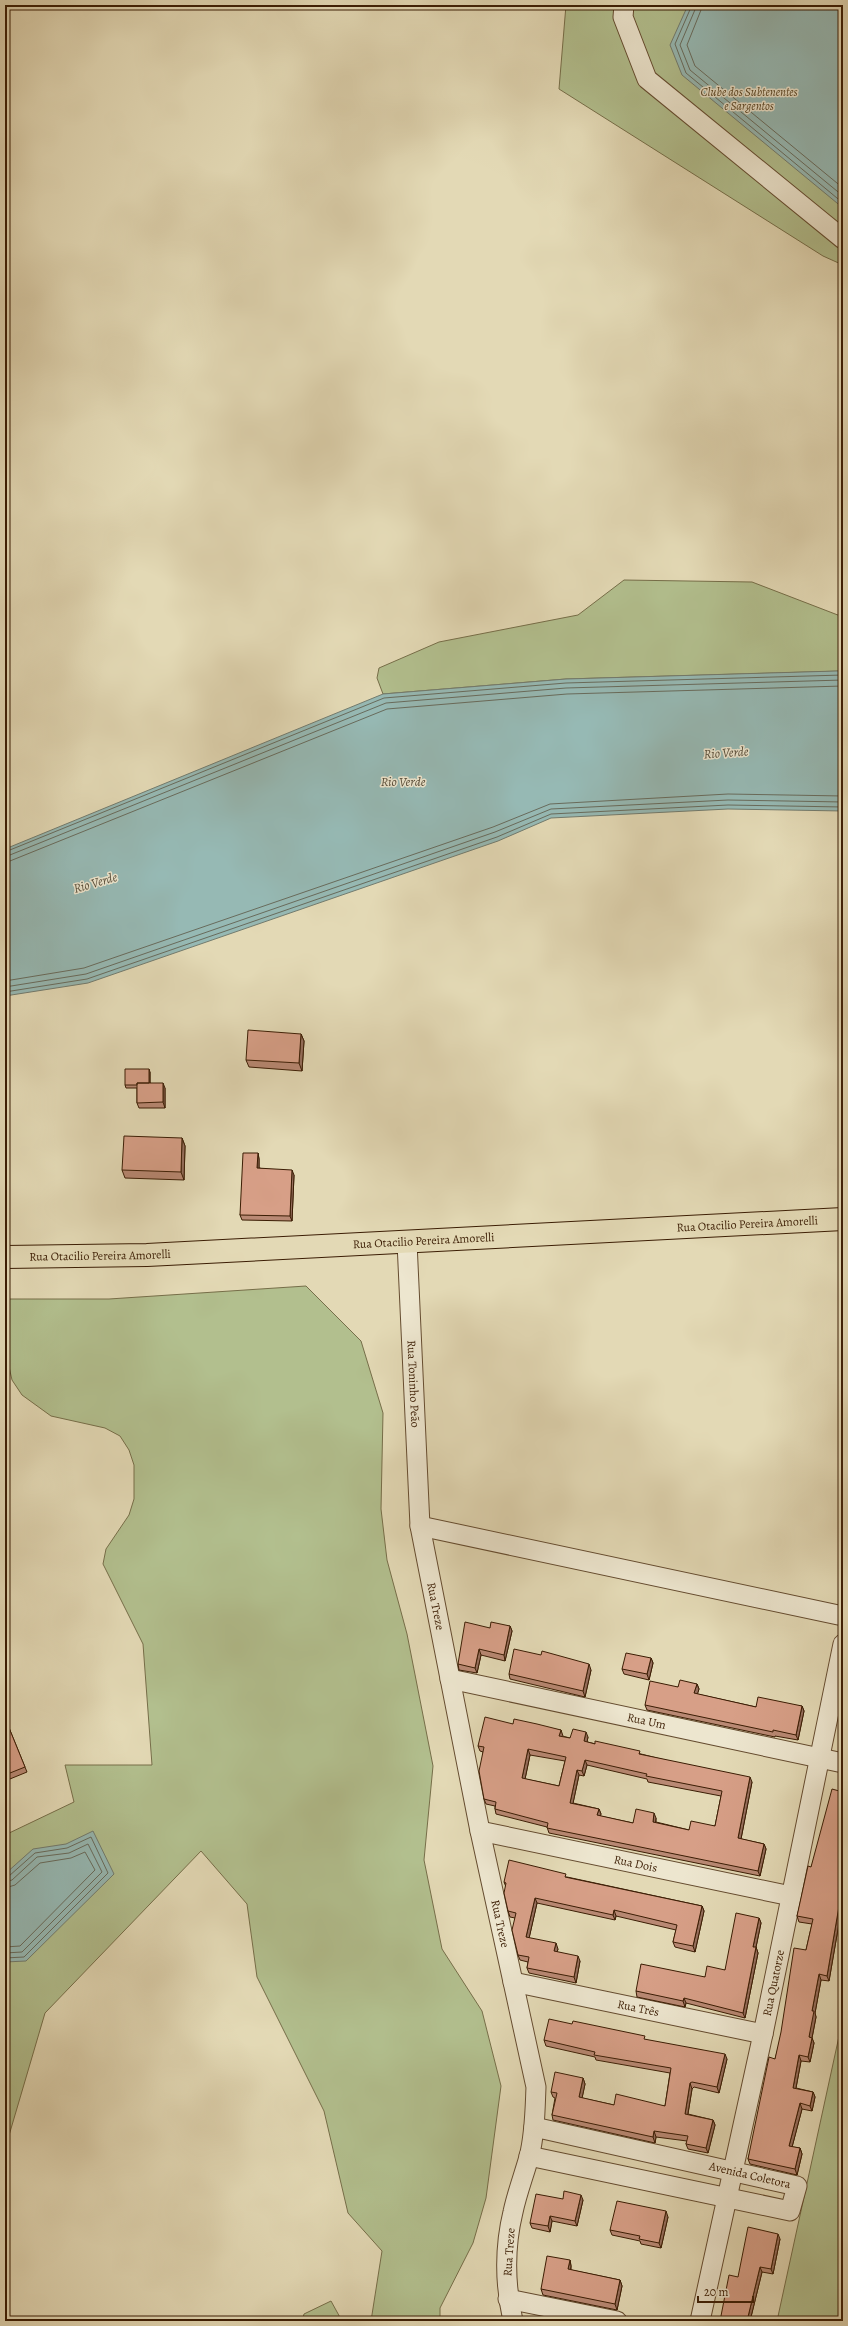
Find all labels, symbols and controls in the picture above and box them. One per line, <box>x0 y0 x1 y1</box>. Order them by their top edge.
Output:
park label: Clube dos Subtenentes e Sargentos <box>700 84 798 114</box>
water label: Rio Verde <box>703 742 749 763</box>
water label: Rio Verde <box>381 773 426 790</box>
water label: Rio Verde <box>71 868 119 897</box>
street label: Rua Otacilio Pereira Amorelli <box>676 1212 818 1236</box>
street label: Rua Otacilio Pereira Amorelli <box>352 1229 495 1252</box>
street label: Rua Otacilio Pereira Amorelli <box>29 1246 171 1265</box>
street label: Rua Toninho Peão <box>403 1340 423 1428</box>
street label: Rua Treze <box>423 1581 448 1631</box>
street label: Rua Um <box>626 1709 668 1733</box>
street label: Rua Dois <box>612 1851 659 1876</box>
street label: Rua Treze <box>487 1898 513 1949</box>
street label: Rua Quatorze <box>759 1948 788 2018</box>
street label: Rua Três <box>616 1996 661 2020</box>
street label: Avenida Coletora <box>707 2158 793 2192</box>
street label: Rua Treze <box>499 2227 519 2277</box>
scale bar <box>698 2278 753 2304</box>
text: 20 m <box>704 2284 728 2300</box>

